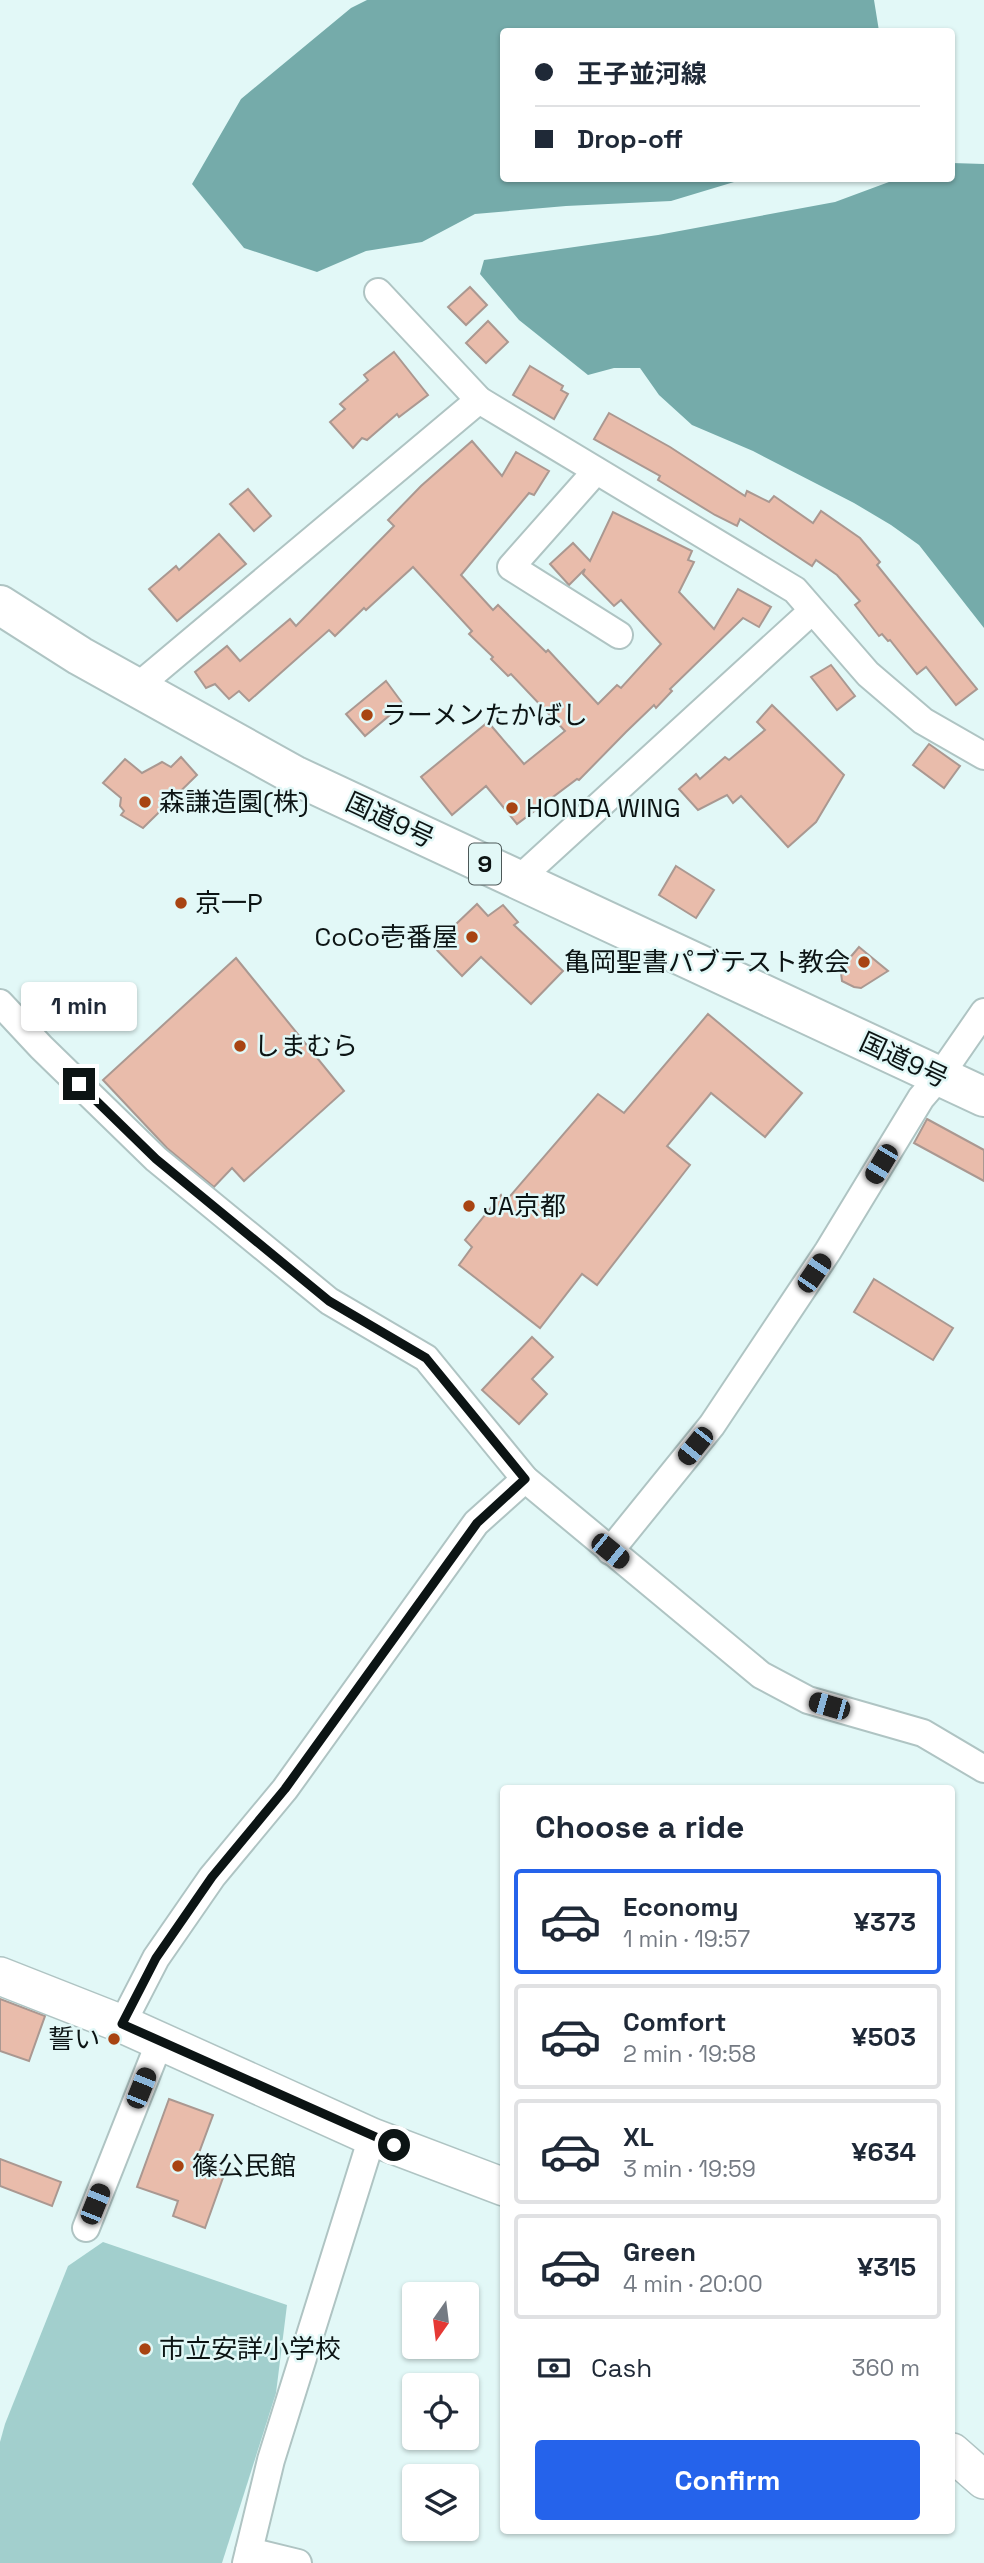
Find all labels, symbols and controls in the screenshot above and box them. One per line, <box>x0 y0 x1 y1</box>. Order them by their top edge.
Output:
text: 王子並河線 <box>577 57 707 91</box>
text: Drop-off <box>577 122 683 156</box>
place label: ラーメンたかばし <box>381 698 588 732</box>
marker: ラーメンたかばし <box>359 707 375 723</box>
place label: 森謙造園(株) <box>159 785 309 819</box>
street label: 国道9号 <box>340 785 440 855</box>
place label: HONDA WING <box>526 791 681 825</box>
marker: 森謙造園(株) <box>137 794 153 810</box>
marker: HONDA WING <box>504 800 520 816</box>
road number: 9 <box>469 844 501 884</box>
place label: 京一P <box>195 886 263 920</box>
marker: 京一P <box>173 895 189 911</box>
place label: CoCo壱番屋 <box>314 920 458 954</box>
marker: CoCo壱番屋 <box>464 929 480 945</box>
place label: 亀岡聖書パブテスト教会 <box>564 945 850 979</box>
marker: 亀岡聖書パブテスト教会 <box>856 954 872 970</box>
callout: 1 min <box>21 982 137 1032</box>
text: 1 min <box>51 991 107 1021</box>
street label: 国道9号 <box>854 1025 954 1095</box>
place label: しまむら <box>254 1029 358 1063</box>
marker: しまむら <box>232 1038 248 1054</box>
route end <box>63 1068 95 1100</box>
car <box>862 1141 901 1187</box>
place label: JA京都 <box>483 1189 566 1223</box>
marker: JA京都 <box>461 1198 477 1214</box>
car <box>794 1250 835 1296</box>
car <box>674 1423 717 1469</box>
car <box>588 1530 633 1572</box>
car <box>806 1690 853 1722</box>
text: Choose a ride <box>535 1807 745 1847</box>
icon: car <box>539 1890 602 1953</box>
text: Economy <box>623 1890 739 1924</box>
text: ¥373 <box>854 1905 916 1939</box>
text: 1 min · 19:57 <box>623 1924 750 1954</box>
icon: car <box>539 2005 602 2068</box>
text: Comfort <box>623 2005 726 2039</box>
text: ¥503 <box>852 2020 916 2054</box>
place label: 誓い <box>48 2022 100 2056</box>
marker: 誓い <box>106 2031 122 2047</box>
text: 2 min · 19:58 <box>623 2039 756 2069</box>
car <box>124 2065 159 2111</box>
icon: car <box>539 2120 602 2183</box>
text: XL <box>623 2120 654 2154</box>
route start <box>378 2129 410 2161</box>
text: ¥634 <box>851 2135 916 2169</box>
place label: 篠公民館 <box>192 2149 296 2183</box>
text: 3 min · 19:59 <box>623 2154 756 2184</box>
marker: 篠公民館 <box>170 2158 186 2174</box>
car <box>78 2181 113 2227</box>
icon: car <box>539 2235 602 2298</box>
text: Green <box>623 2235 696 2269</box>
text: ¥315 <box>857 2250 916 2284</box>
text: 4 min · 20:00 <box>623 2269 763 2299</box>
north arrow <box>402 2282 480 2359</box>
map controls <box>402 2282 479 2541</box>
place label: 市立安詳小学校 <box>159 2332 341 2366</box>
marker: 市立安詳小学校 <box>137 2341 153 2357</box>
icon: cash <box>535 2349 573 2387</box>
text: Cash <box>591 2351 652 2385</box>
text: 360 m <box>852 2353 920 2383</box>
button: locate <box>402 2373 479 2450</box>
button: Confirm <box>535 2440 920 2520</box>
button: layers <box>402 2464 479 2541</box>

